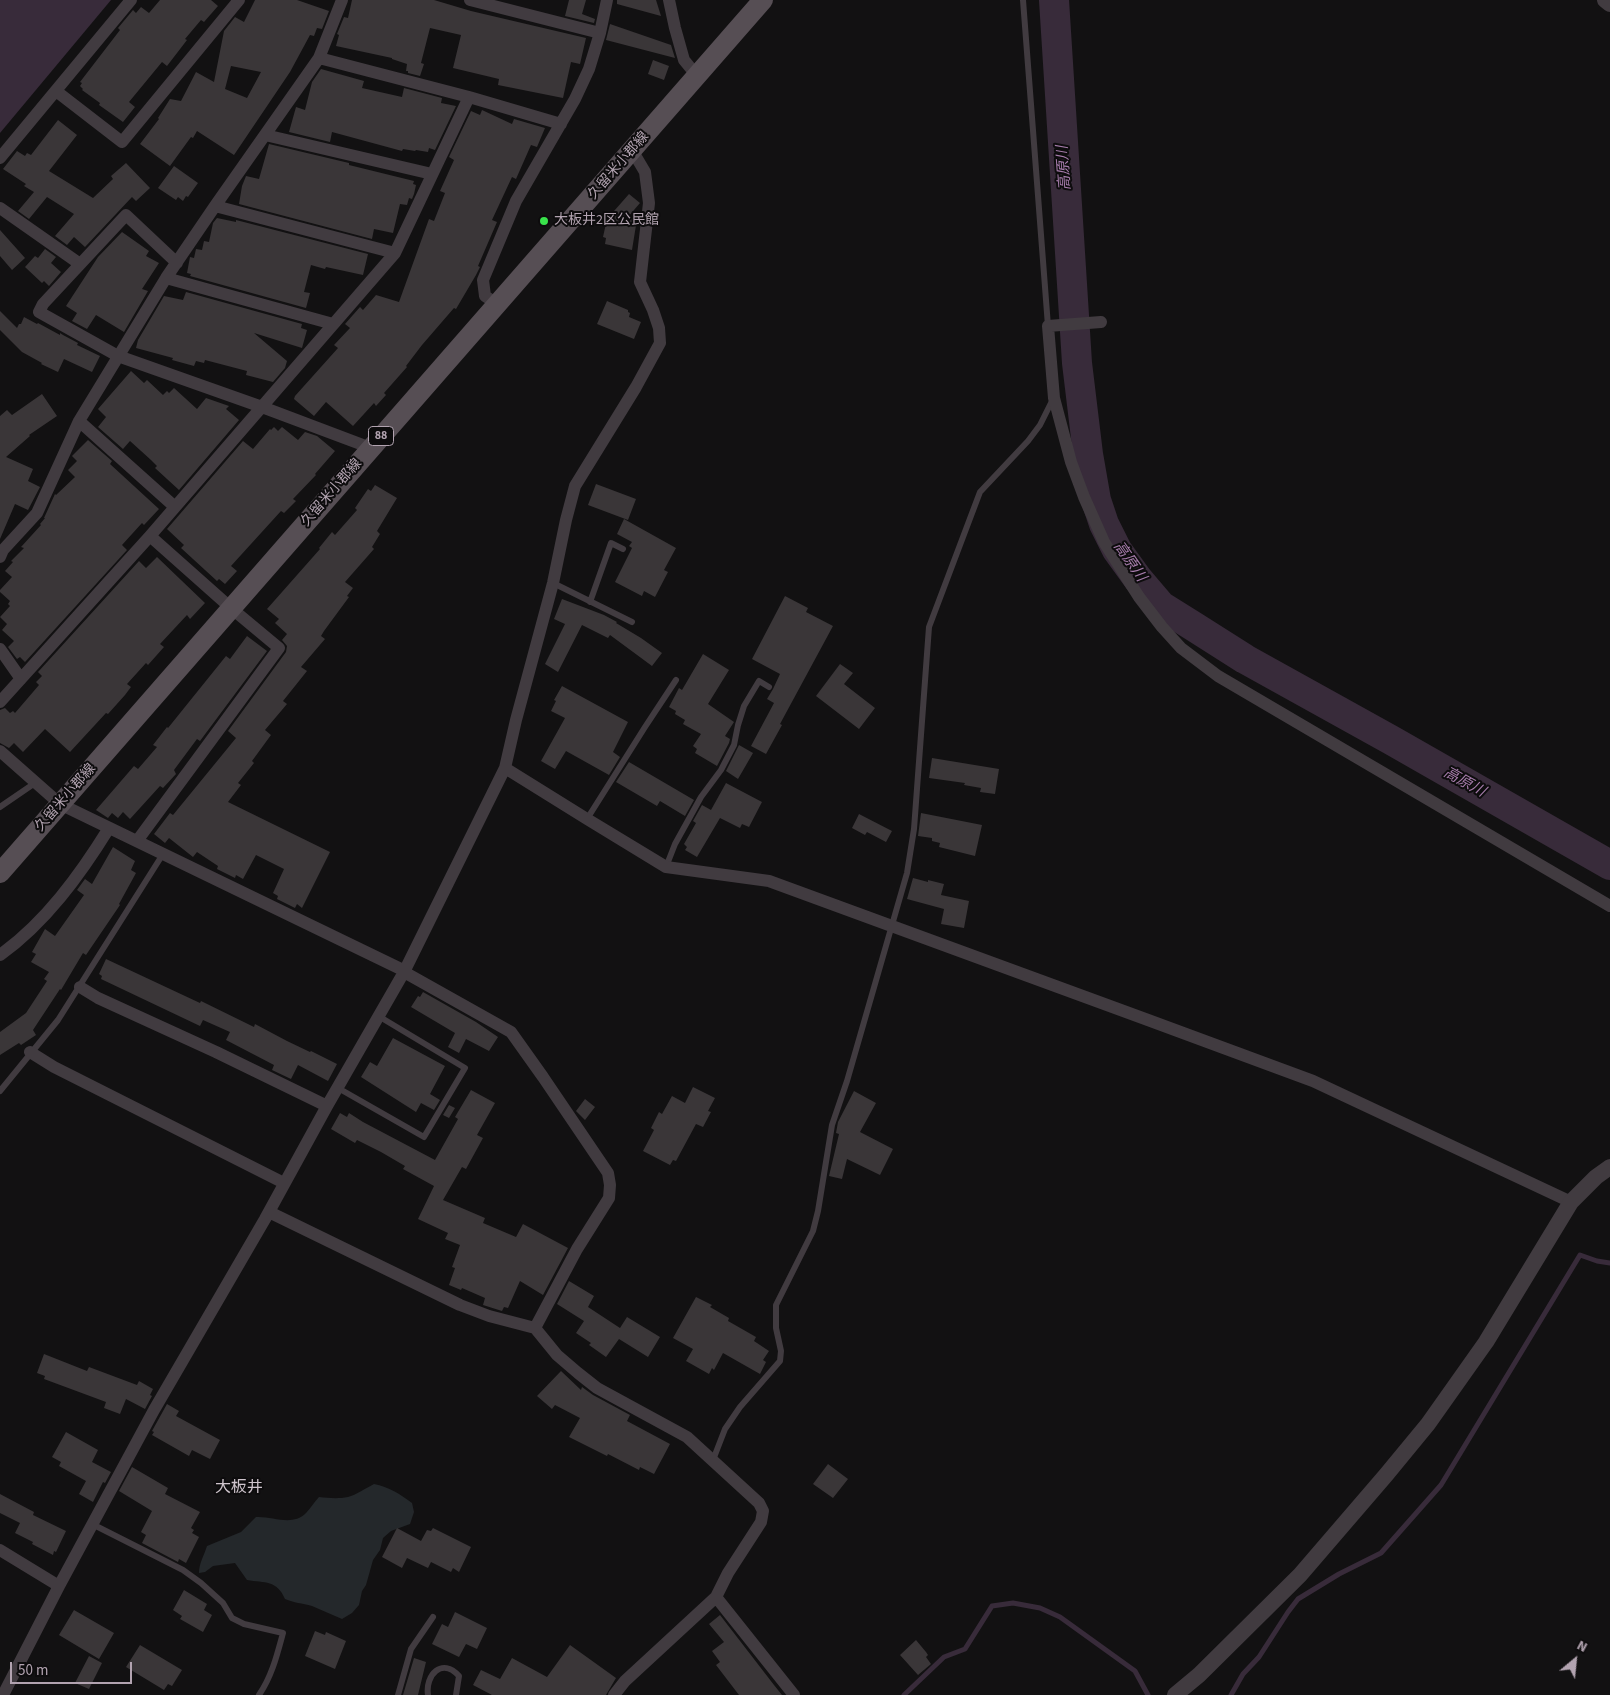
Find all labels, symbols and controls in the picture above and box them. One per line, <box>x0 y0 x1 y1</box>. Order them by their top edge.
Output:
street label: 久留米小郡線 <box>585 129 653 203</box>
water label: 高原川 <box>1054 145 1076 191</box>
place label: 大板井2区公民館 <box>554 213 659 229</box>
marker: 大板井2区公民館 <box>538 215 550 227</box>
road number: 88 <box>368 426 394 446</box>
street label: 久留米小郡線 <box>298 456 366 530</box>
water label: 高原川 <box>1109 538 1149 586</box>
street label: 久留米小郡線 <box>32 761 100 835</box>
water label: 高原川 <box>1440 764 1488 802</box>
district label: 大板井 <box>215 1478 263 1498</box>
north arrow <box>1550 1635 1600 1685</box>
text: N <box>1573 1636 1591 1658</box>
scale bar <box>12 1652 135 1684</box>
text: 50 m <box>18 1660 48 1681</box>

